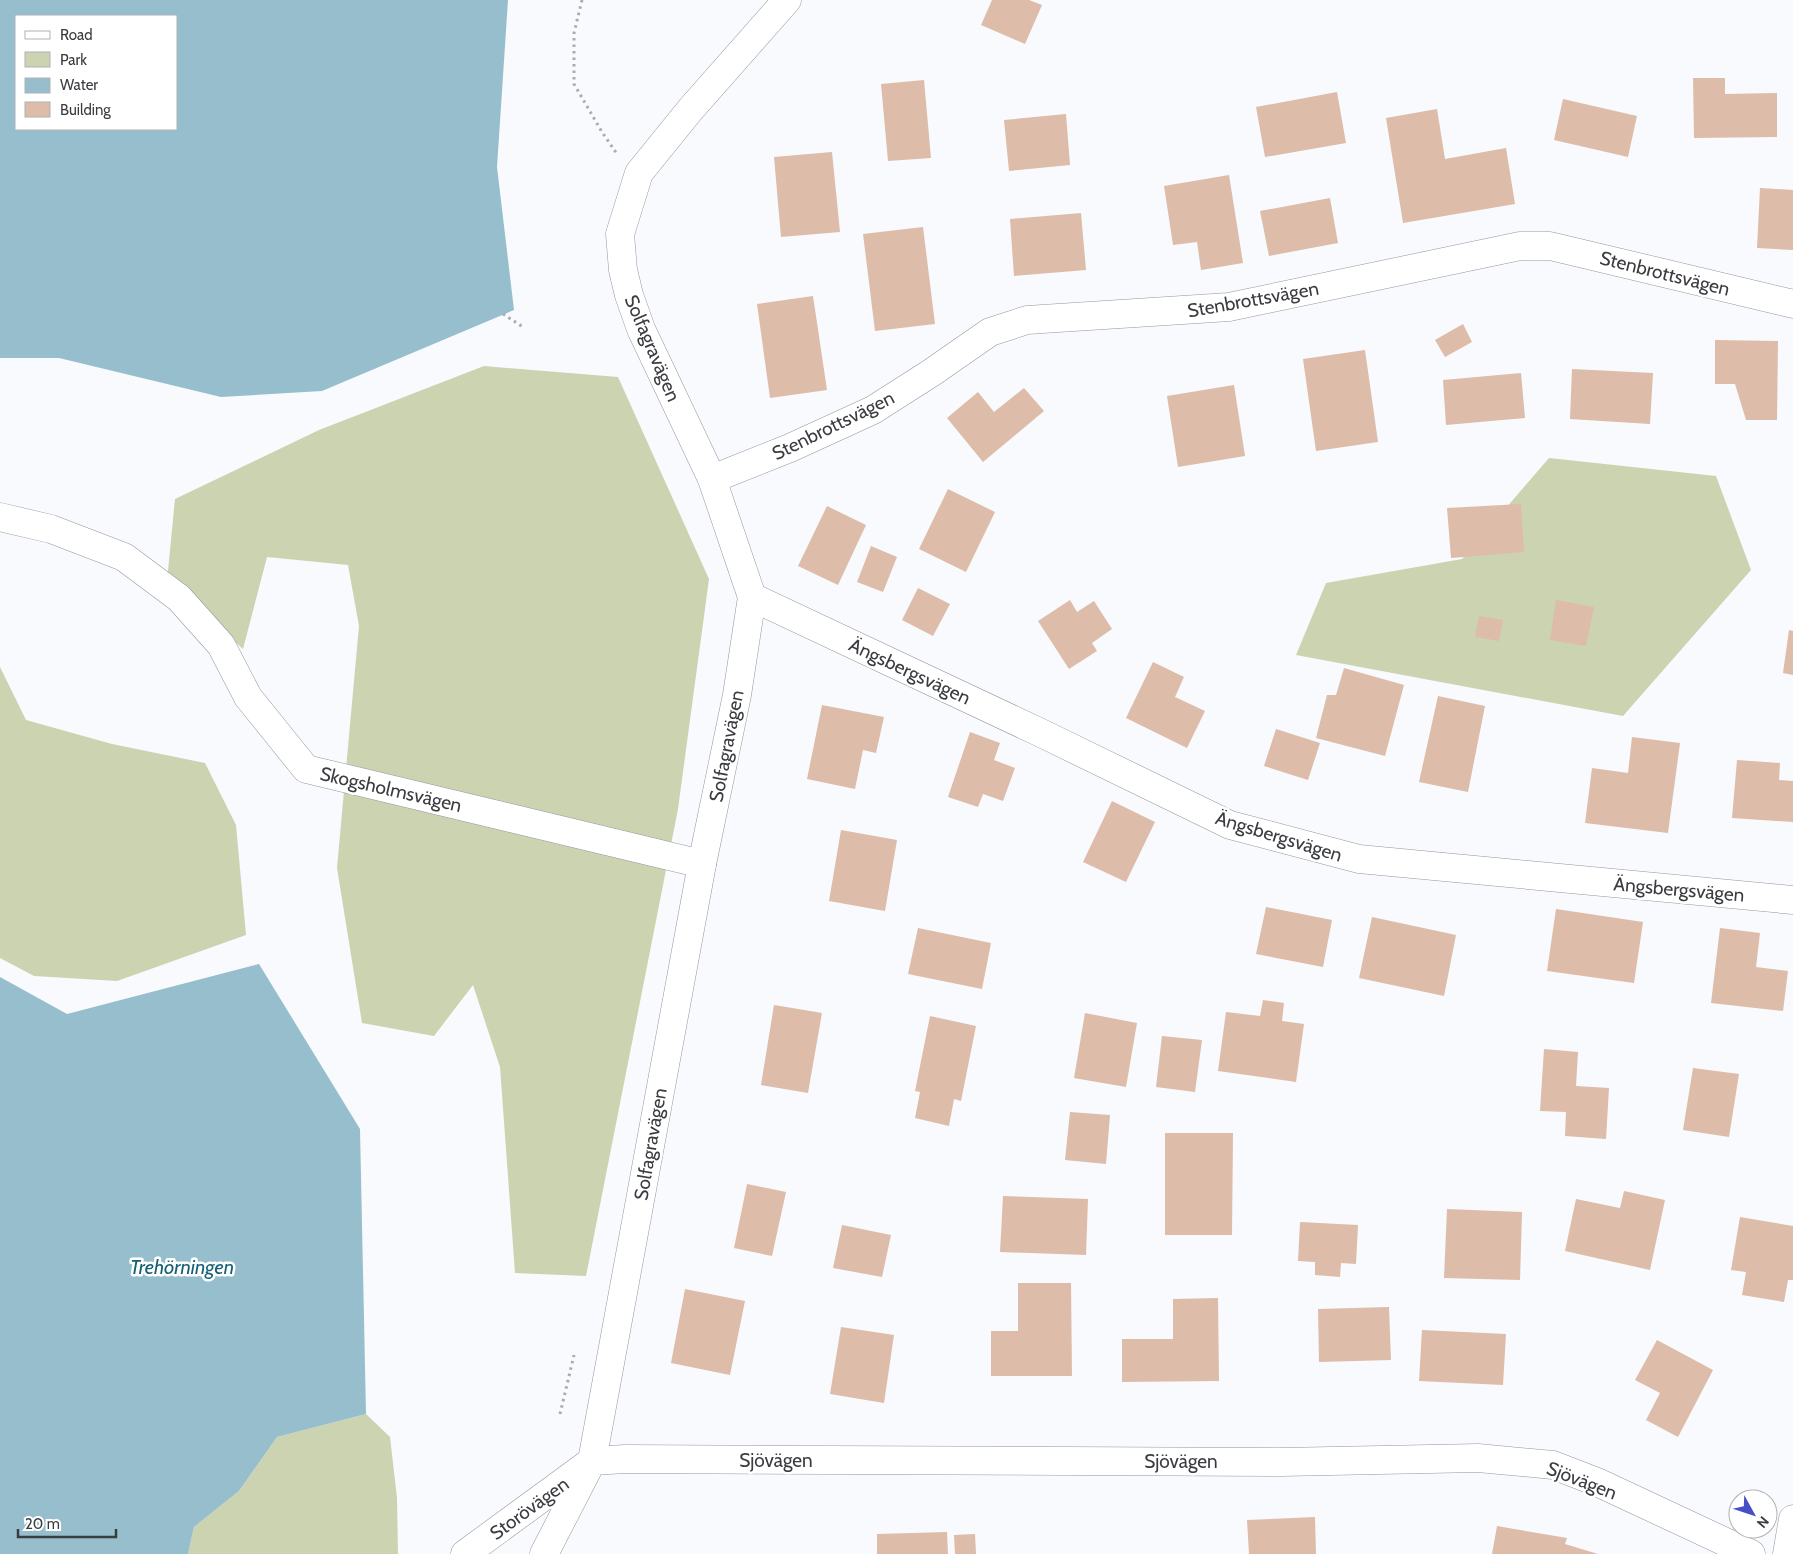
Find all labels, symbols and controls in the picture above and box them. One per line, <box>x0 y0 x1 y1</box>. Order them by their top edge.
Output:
legend <box>15 15 178 130</box>
text: Road <box>60 26 93 44</box>
text: Park <box>60 51 87 69</box>
text: Water <box>60 76 98 94</box>
text: Building <box>60 101 111 119</box>
street label: Stenbrottsvägen <box>1598 246 1732 301</box>
street label: Stenbrottsvägen <box>1186 277 1321 322</box>
street label: Solfagravägen <box>620 291 685 405</box>
street label: Stenbrottsvägen <box>768 386 898 465</box>
street label: Ängsbergsvägen <box>845 633 974 710</box>
street label: Solfagravägen <box>704 688 749 804</box>
street label: Skogsholmsvägen <box>318 762 464 817</box>
street label: Ängsbergsvägen <box>1213 806 1345 867</box>
street label: Ängsbergsvägen <box>1613 872 1745 907</box>
street label: Solfagravägen <box>629 1086 672 1202</box>
water label: Trehörningen <box>130 1255 234 1279</box>
street label: Sjövägen <box>739 1449 813 1472</box>
street label: Sjövägen <box>1144 1450 1218 1473</box>
street label: Sjövägen <box>1543 1457 1620 1504</box>
street label: Storövägen <box>485 1472 573 1545</box>
north arrow <box>1728 1489 1778 1539</box>
scale bar <box>18 1506 115 1538</box>
text: N <box>1753 1513 1773 1532</box>
text: 20 m <box>25 1515 60 1533</box>

